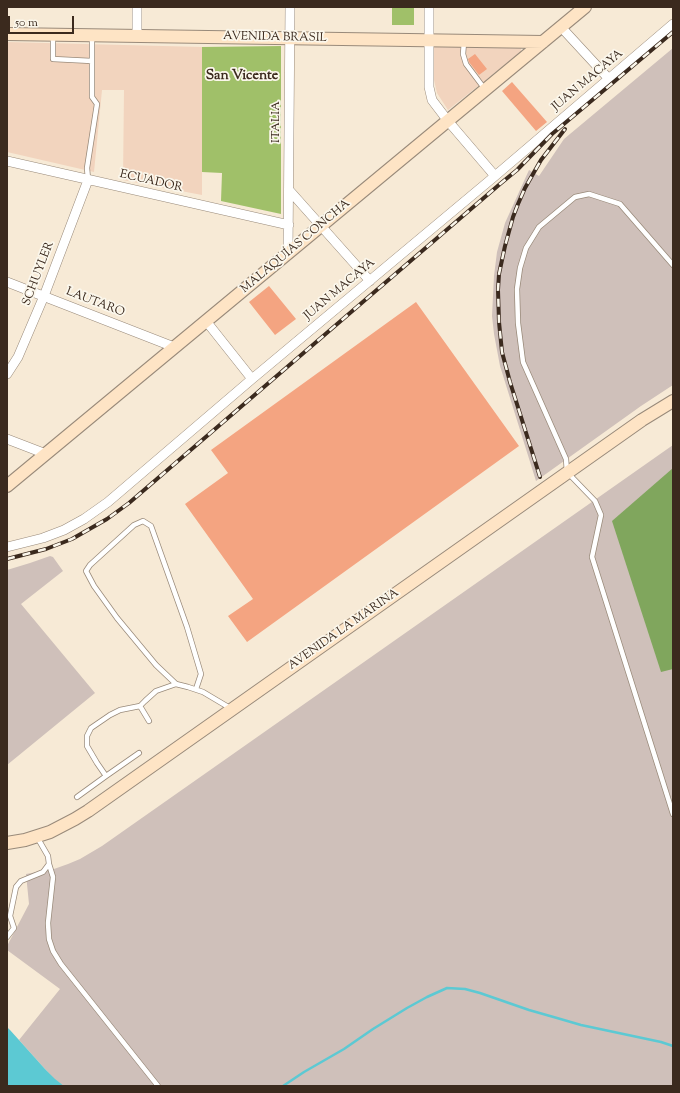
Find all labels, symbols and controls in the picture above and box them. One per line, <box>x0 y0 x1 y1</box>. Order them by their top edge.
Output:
scale bar <box>10 8 76 34</box>
text: 50 m <box>15 14 38 32</box>
street label: AVENIDA BRASIL <box>223 30 327 46</box>
street label: JUAN MACAYA <box>550 47 626 115</box>
district label: San Vicente <box>206 69 278 85</box>
street label: ITALIA <box>270 101 284 143</box>
street label: ECUADOR <box>118 168 184 196</box>
street label: MALAQUÍAS CONCHA <box>238 197 354 297</box>
street label: SCHUYLER <box>20 240 58 308</box>
street label: JUAN MACAYA <box>302 256 378 324</box>
street label: LAUTARO <box>64 285 126 321</box>
street label: AVENIDA LA MARINA <box>286 586 402 674</box>

